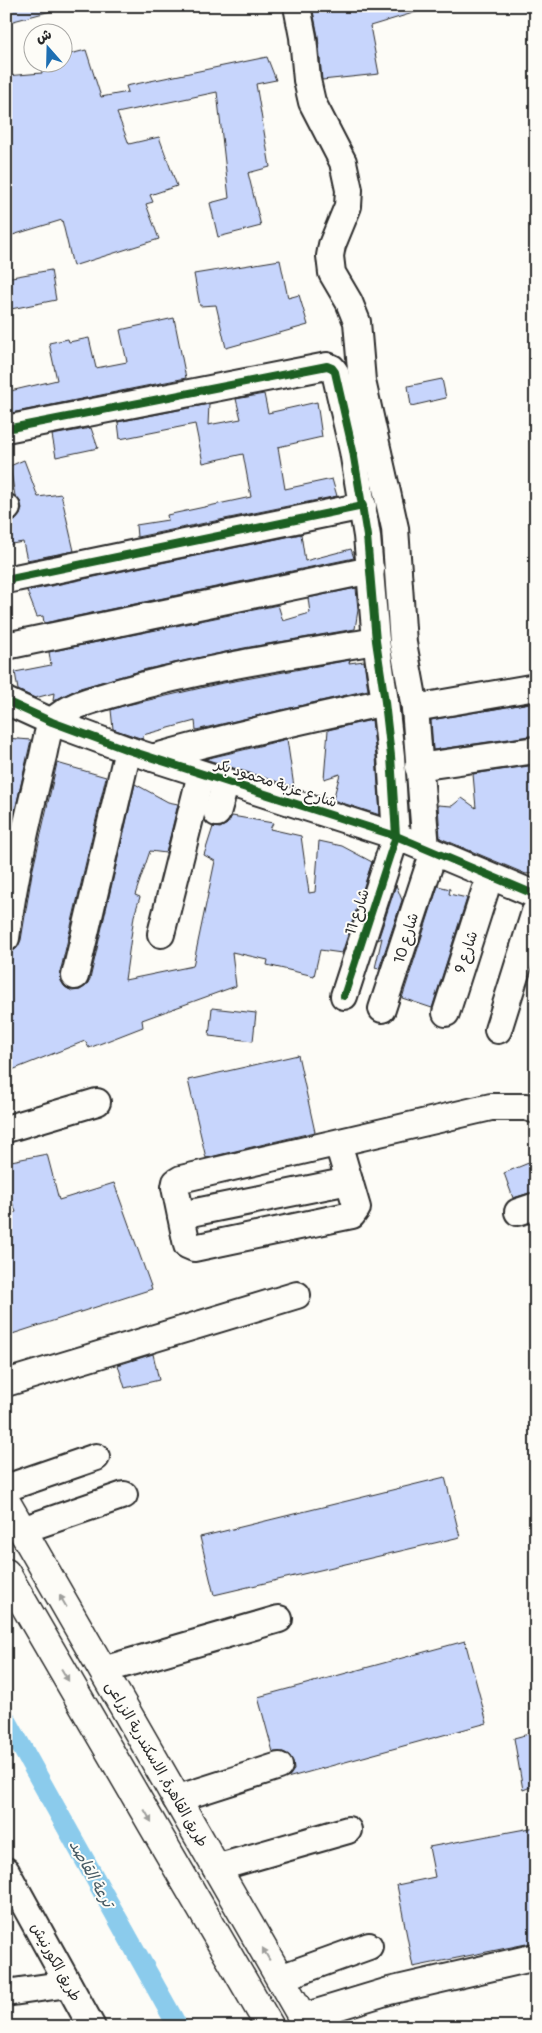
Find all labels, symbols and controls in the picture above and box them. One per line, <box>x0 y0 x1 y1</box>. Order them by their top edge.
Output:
north arrow <box>22 22 72 72</box>
text: ش <box>34 26 54 47</box>
street label: شارع عزبة محمود بكر <box>210 754 339 812</box>
street label: شارع 11 <box>341 887 374 938</box>
street label: شارع 10 <box>390 911 423 966</box>
street label: شارع 9 <box>451 929 482 976</box>
one-way arrow <box>59 1594 68 1607</box>
one-way arrow <box>61 1669 70 1682</box>
street label: طريق القاهرة, الاسكندرية الزراعى <box>101 1678 212 1851</box>
one-way arrow <box>143 1809 152 1822</box>
water label: ترعة القاصد <box>64 1836 119 1914</box>
street label: طريق الكورنيش <box>26 1919 85 2005</box>
one-way arrow <box>262 1948 271 1961</box>

